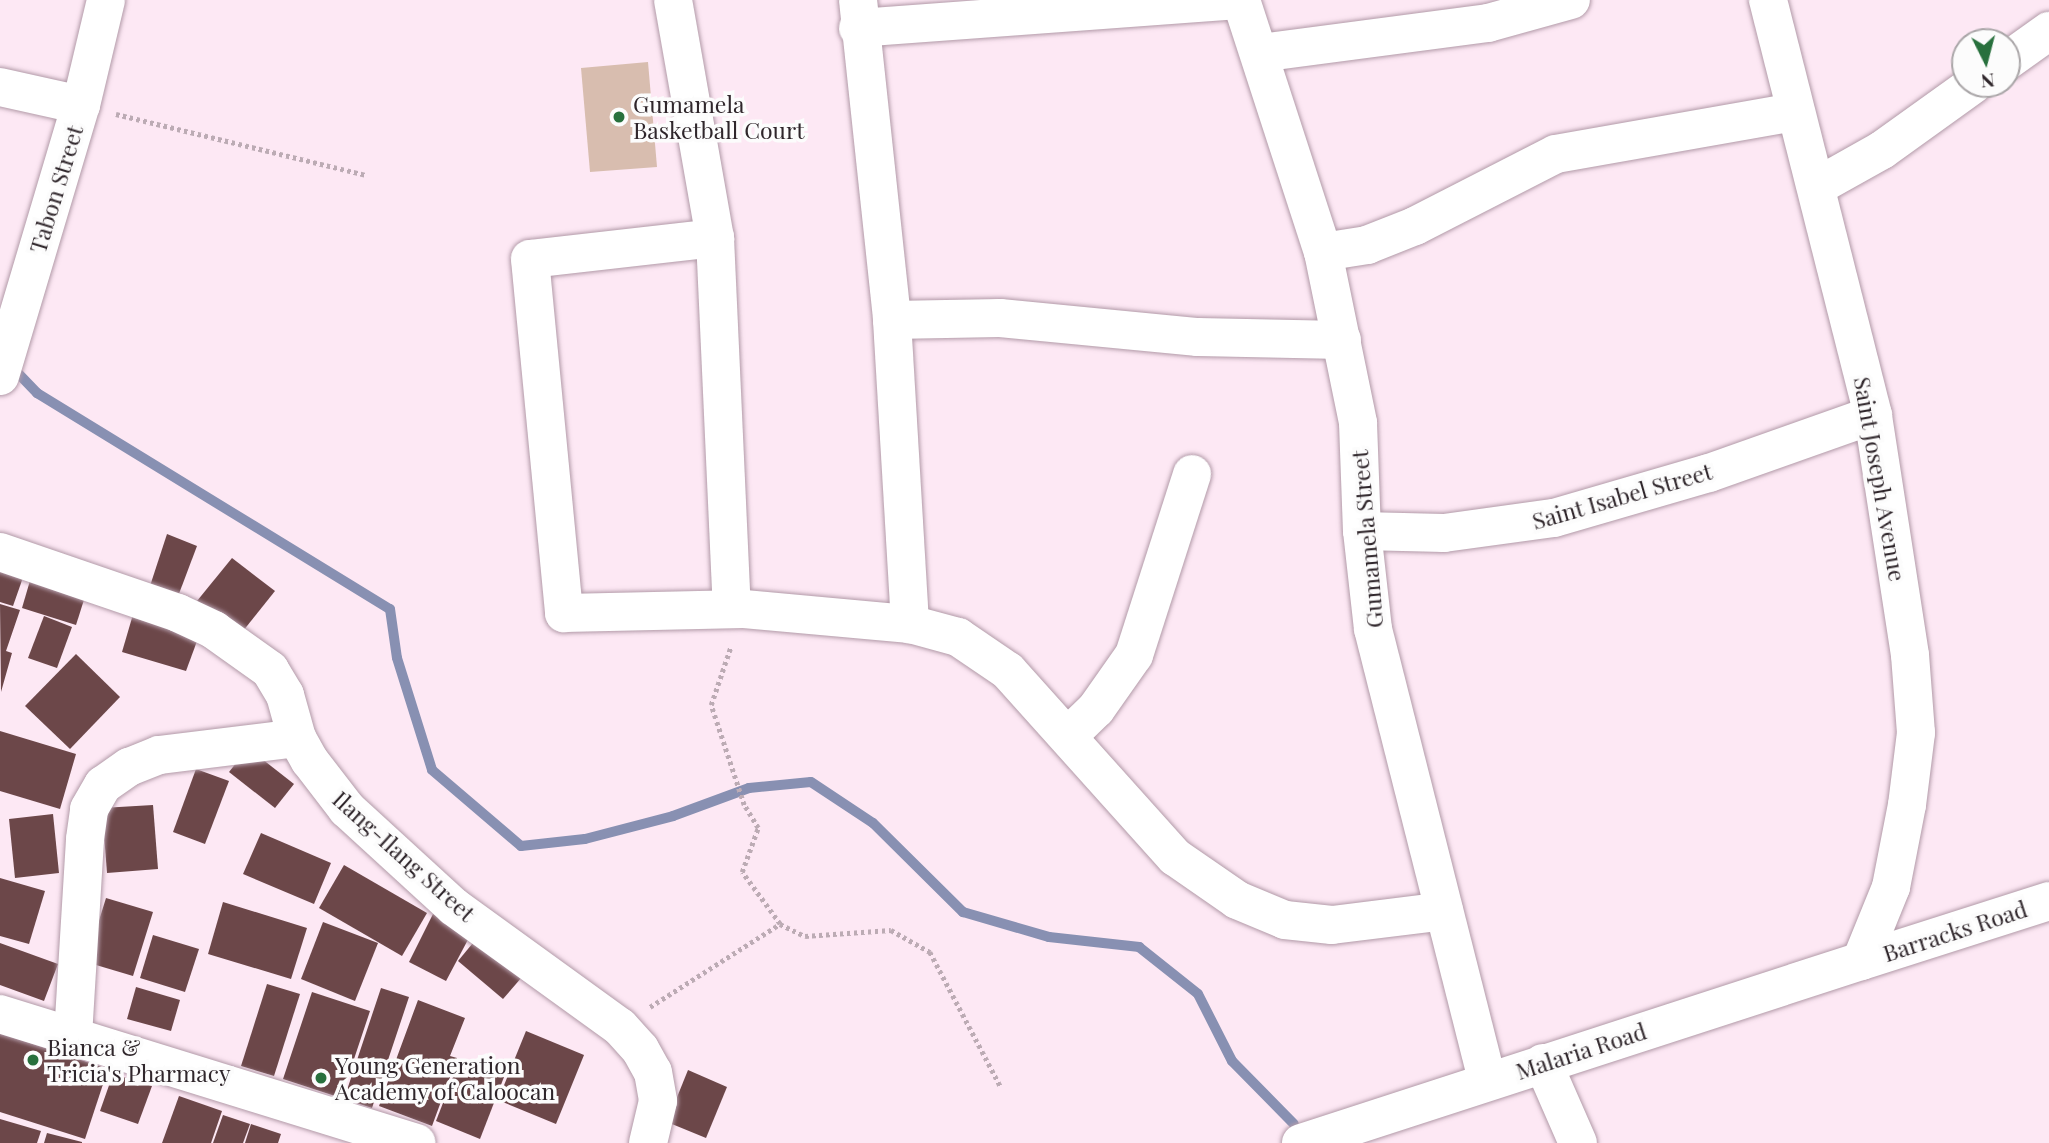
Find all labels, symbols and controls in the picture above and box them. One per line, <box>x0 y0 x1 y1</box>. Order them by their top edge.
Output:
north arrow <box>1951 28 2021 98</box>
text: N <box>1980 68 1996 96</box>
place label: Gumamela Basketball Court <box>633 90 804 144</box>
marker: Gumamela Basketball Court <box>611 109 627 125</box>
street label: Tabon Street <box>23 122 89 256</box>
street label: Saint Joseph Avenue <box>1848 374 1912 584</box>
street label: Gumamela Street <box>1345 449 1389 629</box>
street label: Saint Isabel Street <box>1529 457 1715 535</box>
street label: Ilang-Ilang Street <box>327 785 481 927</box>
street label: Barracks Road <box>1879 895 2031 967</box>
street label: Malaria Road <box>1512 1017 1650 1085</box>
place label: Bianca & Tricia's Pharmacy <box>47 1033 231 1087</box>
place label: Young Generation Academy of Caloocan <box>335 1051 556 1105</box>
marker: Bianca & Tricia's Pharmacy <box>25 1052 41 1068</box>
marker: Young Generation Academy of Caloocan <box>313 1070 329 1086</box>

